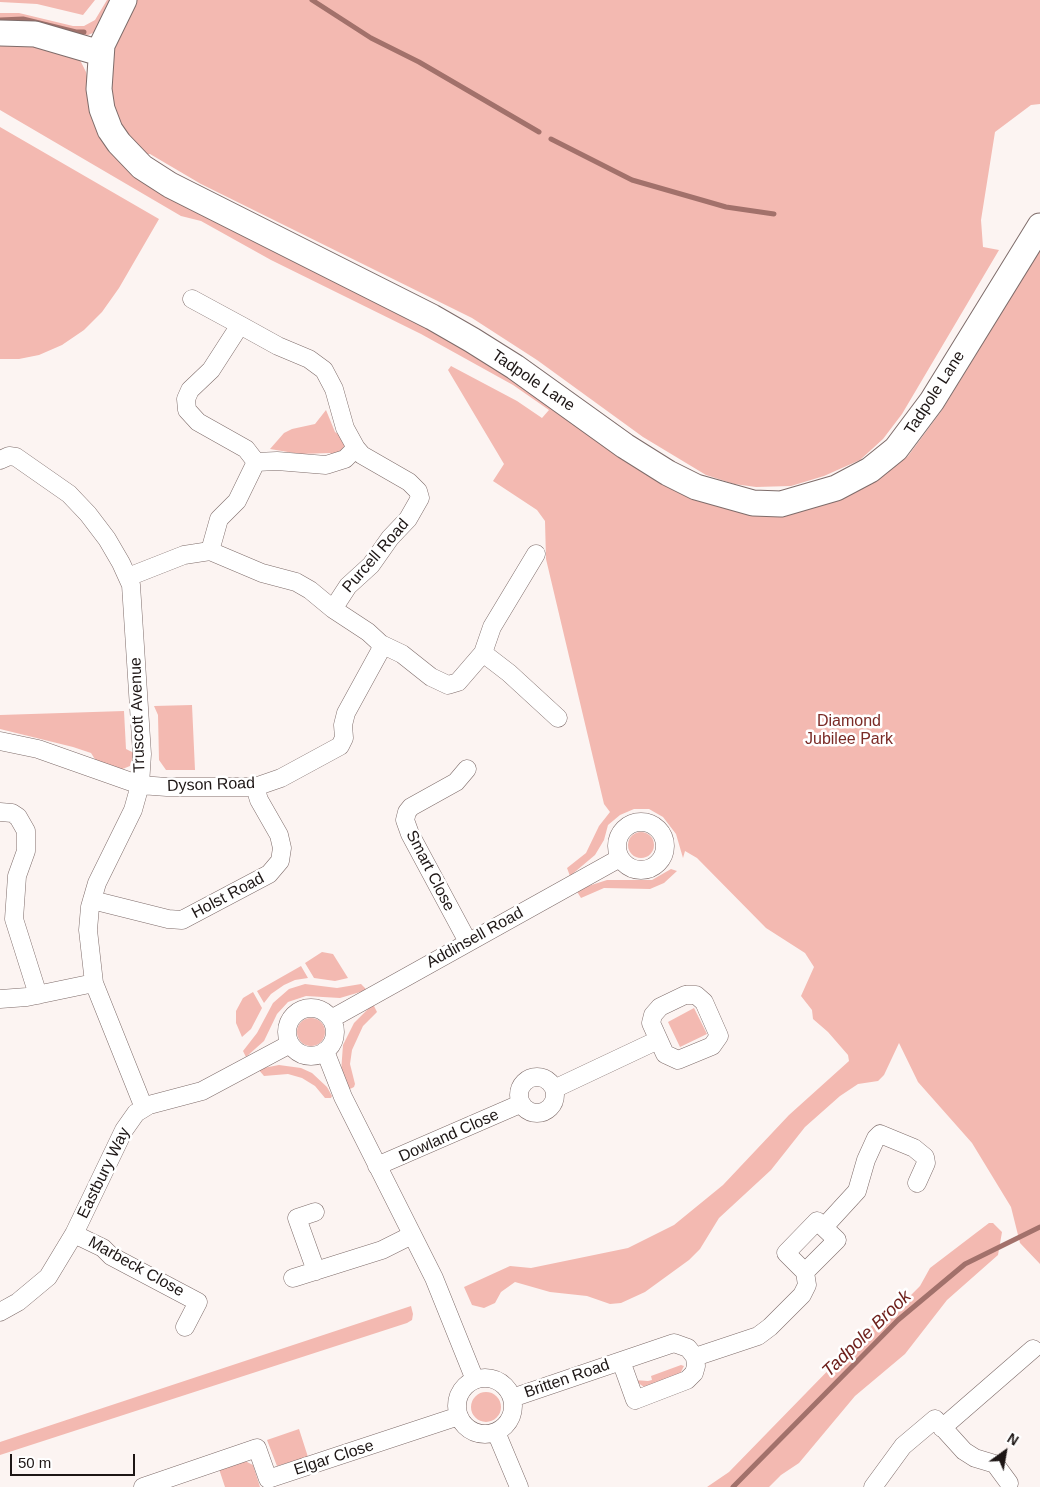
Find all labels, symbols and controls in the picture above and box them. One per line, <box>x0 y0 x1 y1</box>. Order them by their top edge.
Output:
street label: Tadpole Lane <box>488 346 578 416</box>
street label: Tadpole Lane <box>901 347 969 439</box>
street label: Purcell Road <box>339 515 413 597</box>
street label: Truscott Avenue <box>126 657 150 773</box>
park label: Diamond Jubilee Park <box>805 712 893 750</box>
street label: Dyson Road <box>167 774 255 796</box>
street label: Smart Close <box>401 827 459 915</box>
street label: Holst Road <box>189 869 267 923</box>
street label: Addinsell Road <box>423 904 527 972</box>
street label: Dowland Close <box>396 1105 502 1167</box>
street label: Eastbury Way <box>74 1124 134 1222</box>
street label: Marbeck Close <box>85 1233 187 1301</box>
water label: Tadpole Brook <box>818 1286 916 1382</box>
street label: Britten Road <box>522 1355 612 1403</box>
north arrow <box>980 1427 1030 1477</box>
text: N <box>1004 1430 1021 1449</box>
street label: Elgar Close <box>292 1436 376 1480</box>
scale bar <box>12 1444 138 1476</box>
text: 50 m <box>18 1454 51 1471</box>

